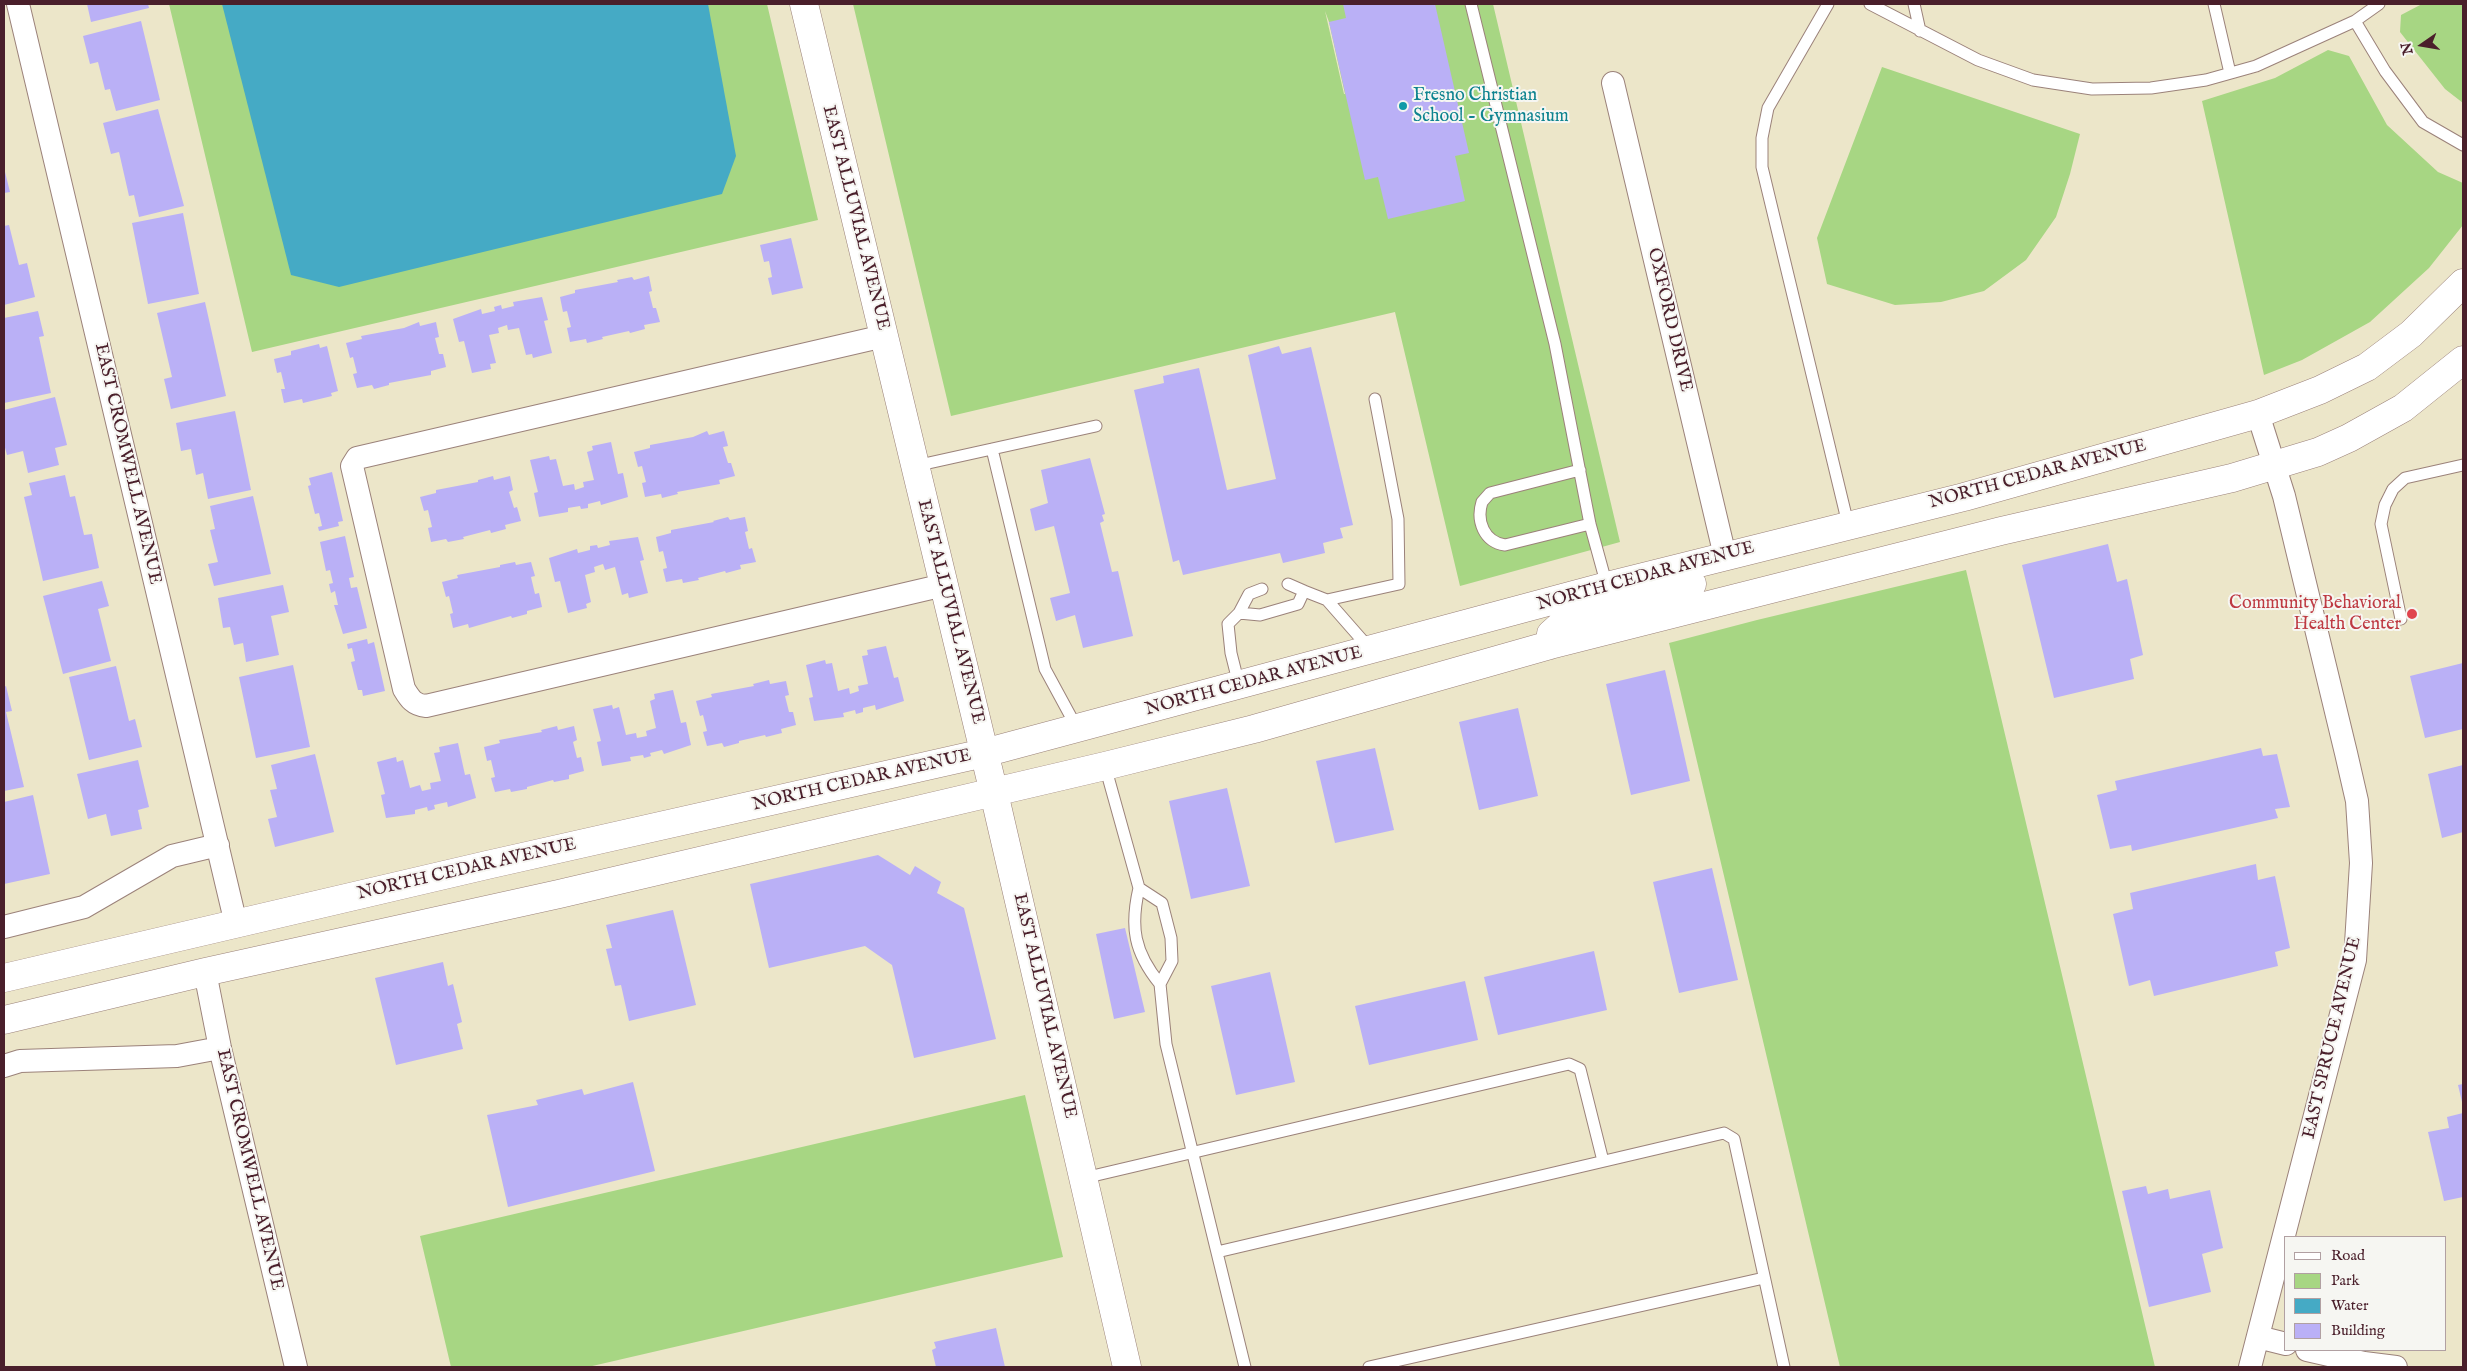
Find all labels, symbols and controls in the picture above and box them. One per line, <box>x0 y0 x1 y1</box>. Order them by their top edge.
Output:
north arrow <box>2397 20 2447 70</box>
text: N <box>2397 40 2418 56</box>
place label: Fresno Christian School - Gymnasium <box>1413 85 1569 128</box>
marker: Fresno Christian School - Gymnasium <box>1397 100 1409 112</box>
street label: EAST ALLUVIAL AVENUE <box>817 103 893 333</box>
street label: OXFORD DRIVE <box>1642 246 1696 394</box>
street label: EAST CROMWELL AVENUE <box>89 341 165 587</box>
street label: NORTH CEDAR AVENUE <box>1927 436 2149 514</box>
street label: EAST ALLUVIAL AVENUE <box>912 497 988 727</box>
street label: NORTH CEDAR AVENUE <box>1535 538 1757 616</box>
place label: Community Behavioral Health Center <box>2229 593 2401 636</box>
marker: Community Behavioral Health Center <box>2405 607 2419 621</box>
street label: NORTH CEDAR AVENUE <box>1143 643 1365 721</box>
street label: NORTH CEDAR AVENUE <box>750 745 974 817</box>
street label: NORTH CEDAR AVENUE <box>355 834 579 906</box>
street label: EAST ALLUVIAL AVENUE <box>1008 891 1080 1121</box>
street label: EAST SPRUCE AVENUE <box>2299 935 2367 1141</box>
street label: EAST CROMWELL AVENUE <box>211 1047 287 1293</box>
legend <box>2284 1236 2447 1351</box>
text: Road <box>2331 1246 2365 1265</box>
text: Park <box>2331 1271 2360 1290</box>
text: Water <box>2331 1296 2368 1315</box>
text: Building <box>2331 1321 2385 1340</box>

